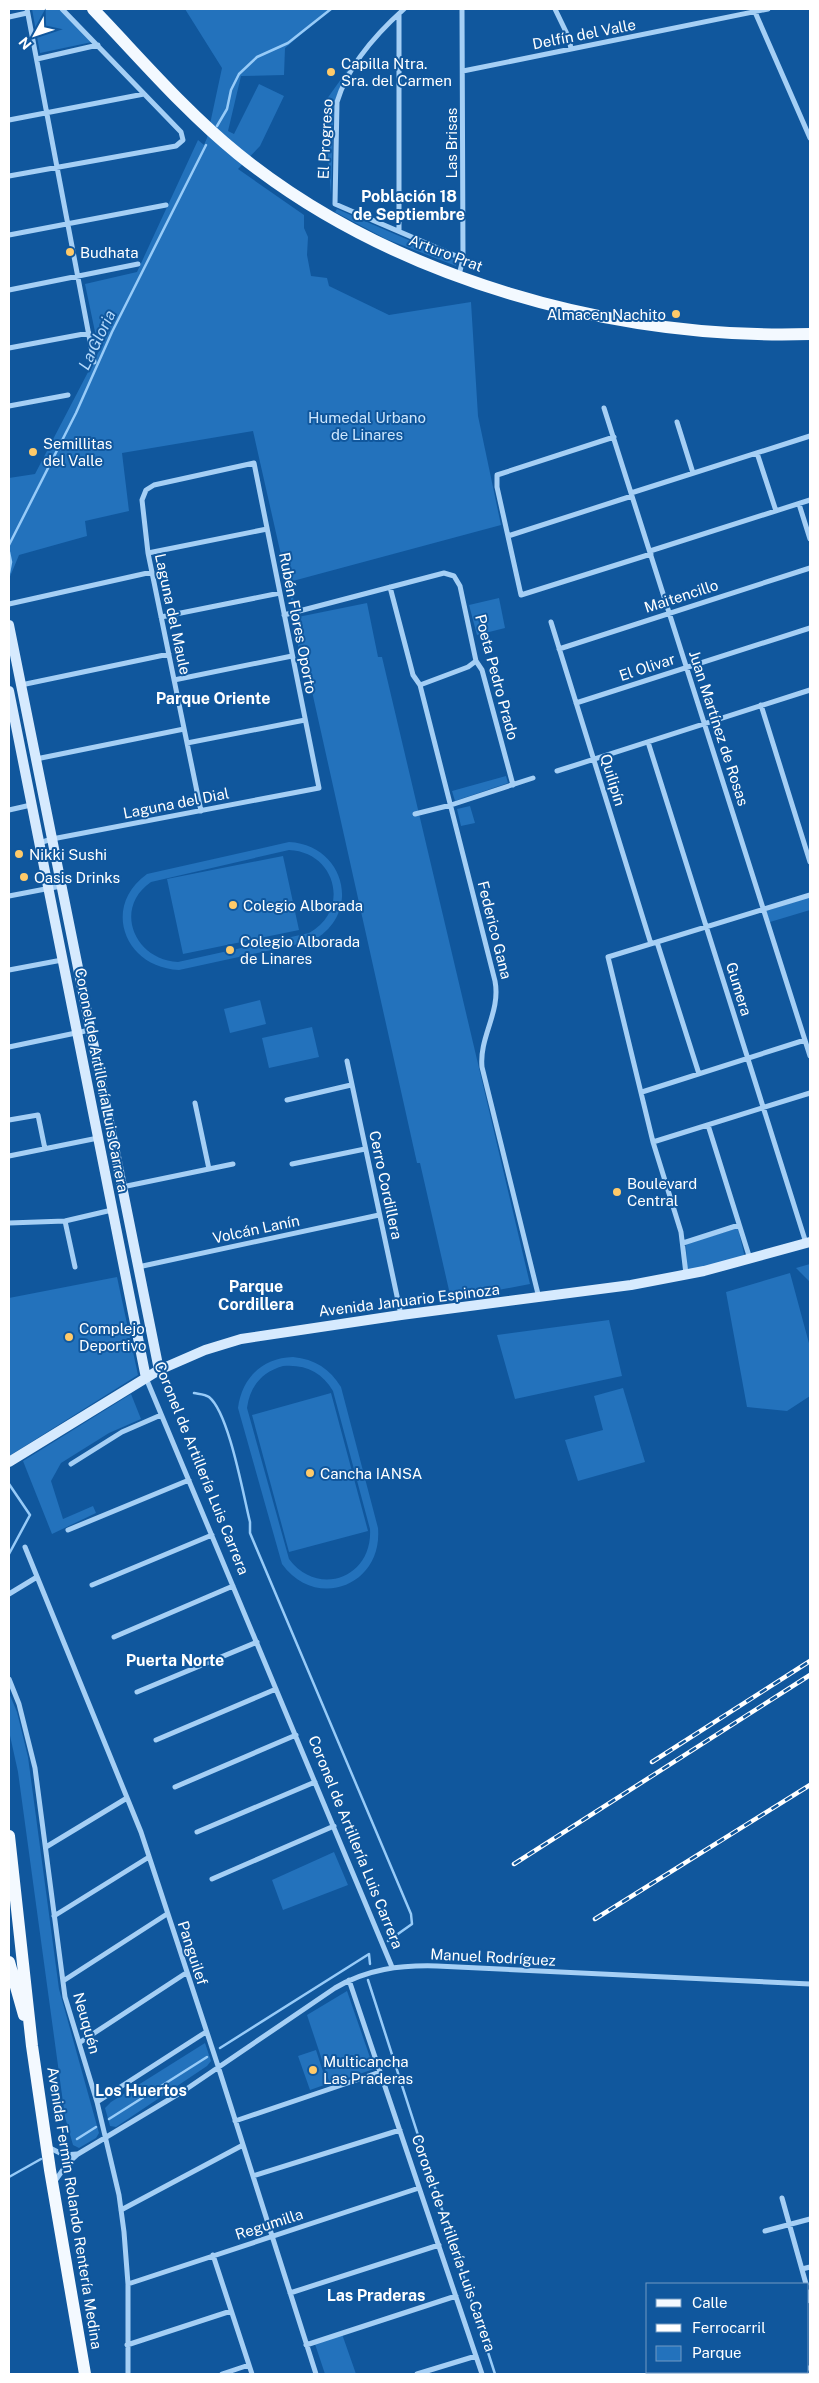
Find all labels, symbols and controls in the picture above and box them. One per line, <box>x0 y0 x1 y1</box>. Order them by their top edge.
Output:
north arrow <box>10 10 60 60</box>
street label: Delfín del Valle <box>531 16 637 52</box>
text: N <box>15 34 35 53</box>
place label: Capilla Ntra. Sra. del Carmen <box>341 55 452 89</box>
marker: Capilla Ntra. Sra. del Carmen <box>325 66 337 78</box>
street label: El Progreso <box>314 98 336 180</box>
street label: Las Brisas <box>443 108 460 178</box>
district label: Población 18 de Septiembre <box>353 187 465 224</box>
street label: Arturo Prat <box>407 231 485 275</box>
place label: Budhata <box>80 244 139 261</box>
marker: Budhata <box>64 246 76 258</box>
place label: Almacen Nachito <box>547 306 666 323</box>
water label: La Gloria <box>74 307 120 373</box>
marker: Almacen Nachito <box>670 308 682 320</box>
park label: Humedal Urbano de Linares <box>308 409 426 443</box>
place label: Semillitas del Valle <box>43 435 112 469</box>
marker: Semillitas del Valle <box>27 446 39 458</box>
street label: Rubén Flores Oporto <box>276 551 320 695</box>
street label: Laguna del Maule <box>152 552 194 676</box>
street label: Maitencillo <box>642 576 720 616</box>
street label: Poeta Pedro Prado <box>472 612 522 742</box>
street label: Juan Martínez de Rosas <box>686 648 752 808</box>
street label: El Olivar <box>617 650 677 684</box>
district label: Parque Oriente <box>156 689 270 708</box>
street label: Quilipín <box>597 752 629 808</box>
street label: Laguna del Dial <box>122 784 230 822</box>
place label: Nikki Sushi <box>29 846 107 863</box>
marker: Nikki Sushi <box>13 848 25 860</box>
place label: Oasis Drinks <box>34 869 120 886</box>
marker: Oasis Drinks <box>18 871 30 883</box>
street label: Federico Gana <box>475 879 515 981</box>
place label: Colegio Alborada <box>243 897 363 914</box>
marker: Colegio Alborada <box>227 899 239 911</box>
place label: Colegio Alborada de Linares <box>240 933 360 967</box>
marker: Colegio Alborada de Linares <box>224 944 236 956</box>
street label: Gumera <box>723 960 755 1018</box>
street label: Coronel de Artillería Luis Carrera <box>72 966 132 1194</box>
street label: Cerro Cordillera <box>366 1129 406 1241</box>
place label: Boulevard Central <box>627 1175 697 1209</box>
marker: Boulevard Central <box>611 1186 623 1198</box>
street label: Volcán Lanín <box>211 1211 301 1247</box>
district label: Parque Cordillera <box>218 1277 294 1314</box>
street label: Avenida Januario Espinoza <box>317 1280 501 1320</box>
place label: Complejo Deportivo <box>79 1320 146 1354</box>
marker: Complejo Deportivo <box>63 1331 75 1343</box>
street label: Coronel de Artillería Luis Carrera <box>151 1359 253 1577</box>
place label: Cancha IANSA <box>320 1465 423 1482</box>
marker: Cancha IANSA <box>304 1467 316 1479</box>
district label: Puerta Norte <box>126 1651 224 1670</box>
street label: Coronel de Artillería Luis Carrera <box>305 1733 407 1951</box>
street label: Panguilef <box>175 1919 211 1987</box>
street label: Manuel Rodríguez <box>430 1945 556 1969</box>
street label: Neuquén <box>70 1990 104 2056</box>
place label: Multicancha Las Praderas <box>323 2053 413 2087</box>
marker: Multicancha Las Praderas <box>307 2064 319 2076</box>
street label: Avenida Fermín Rolando Rentería Medina <box>44 2066 106 2350</box>
district label: Los Huertos <box>95 2081 187 2100</box>
street label: Coronel de Artillería Luis Carrera <box>409 2132 499 2354</box>
street label: Regumilla <box>233 2205 305 2243</box>
legend <box>646 2283 809 2373</box>
district label: Las Praderas <box>327 2286 425 2305</box>
text: Calle <box>692 2294 728 2311</box>
text: Ferrocarril <box>692 2319 766 2336</box>
text: Parque <box>692 2344 742 2361</box>

